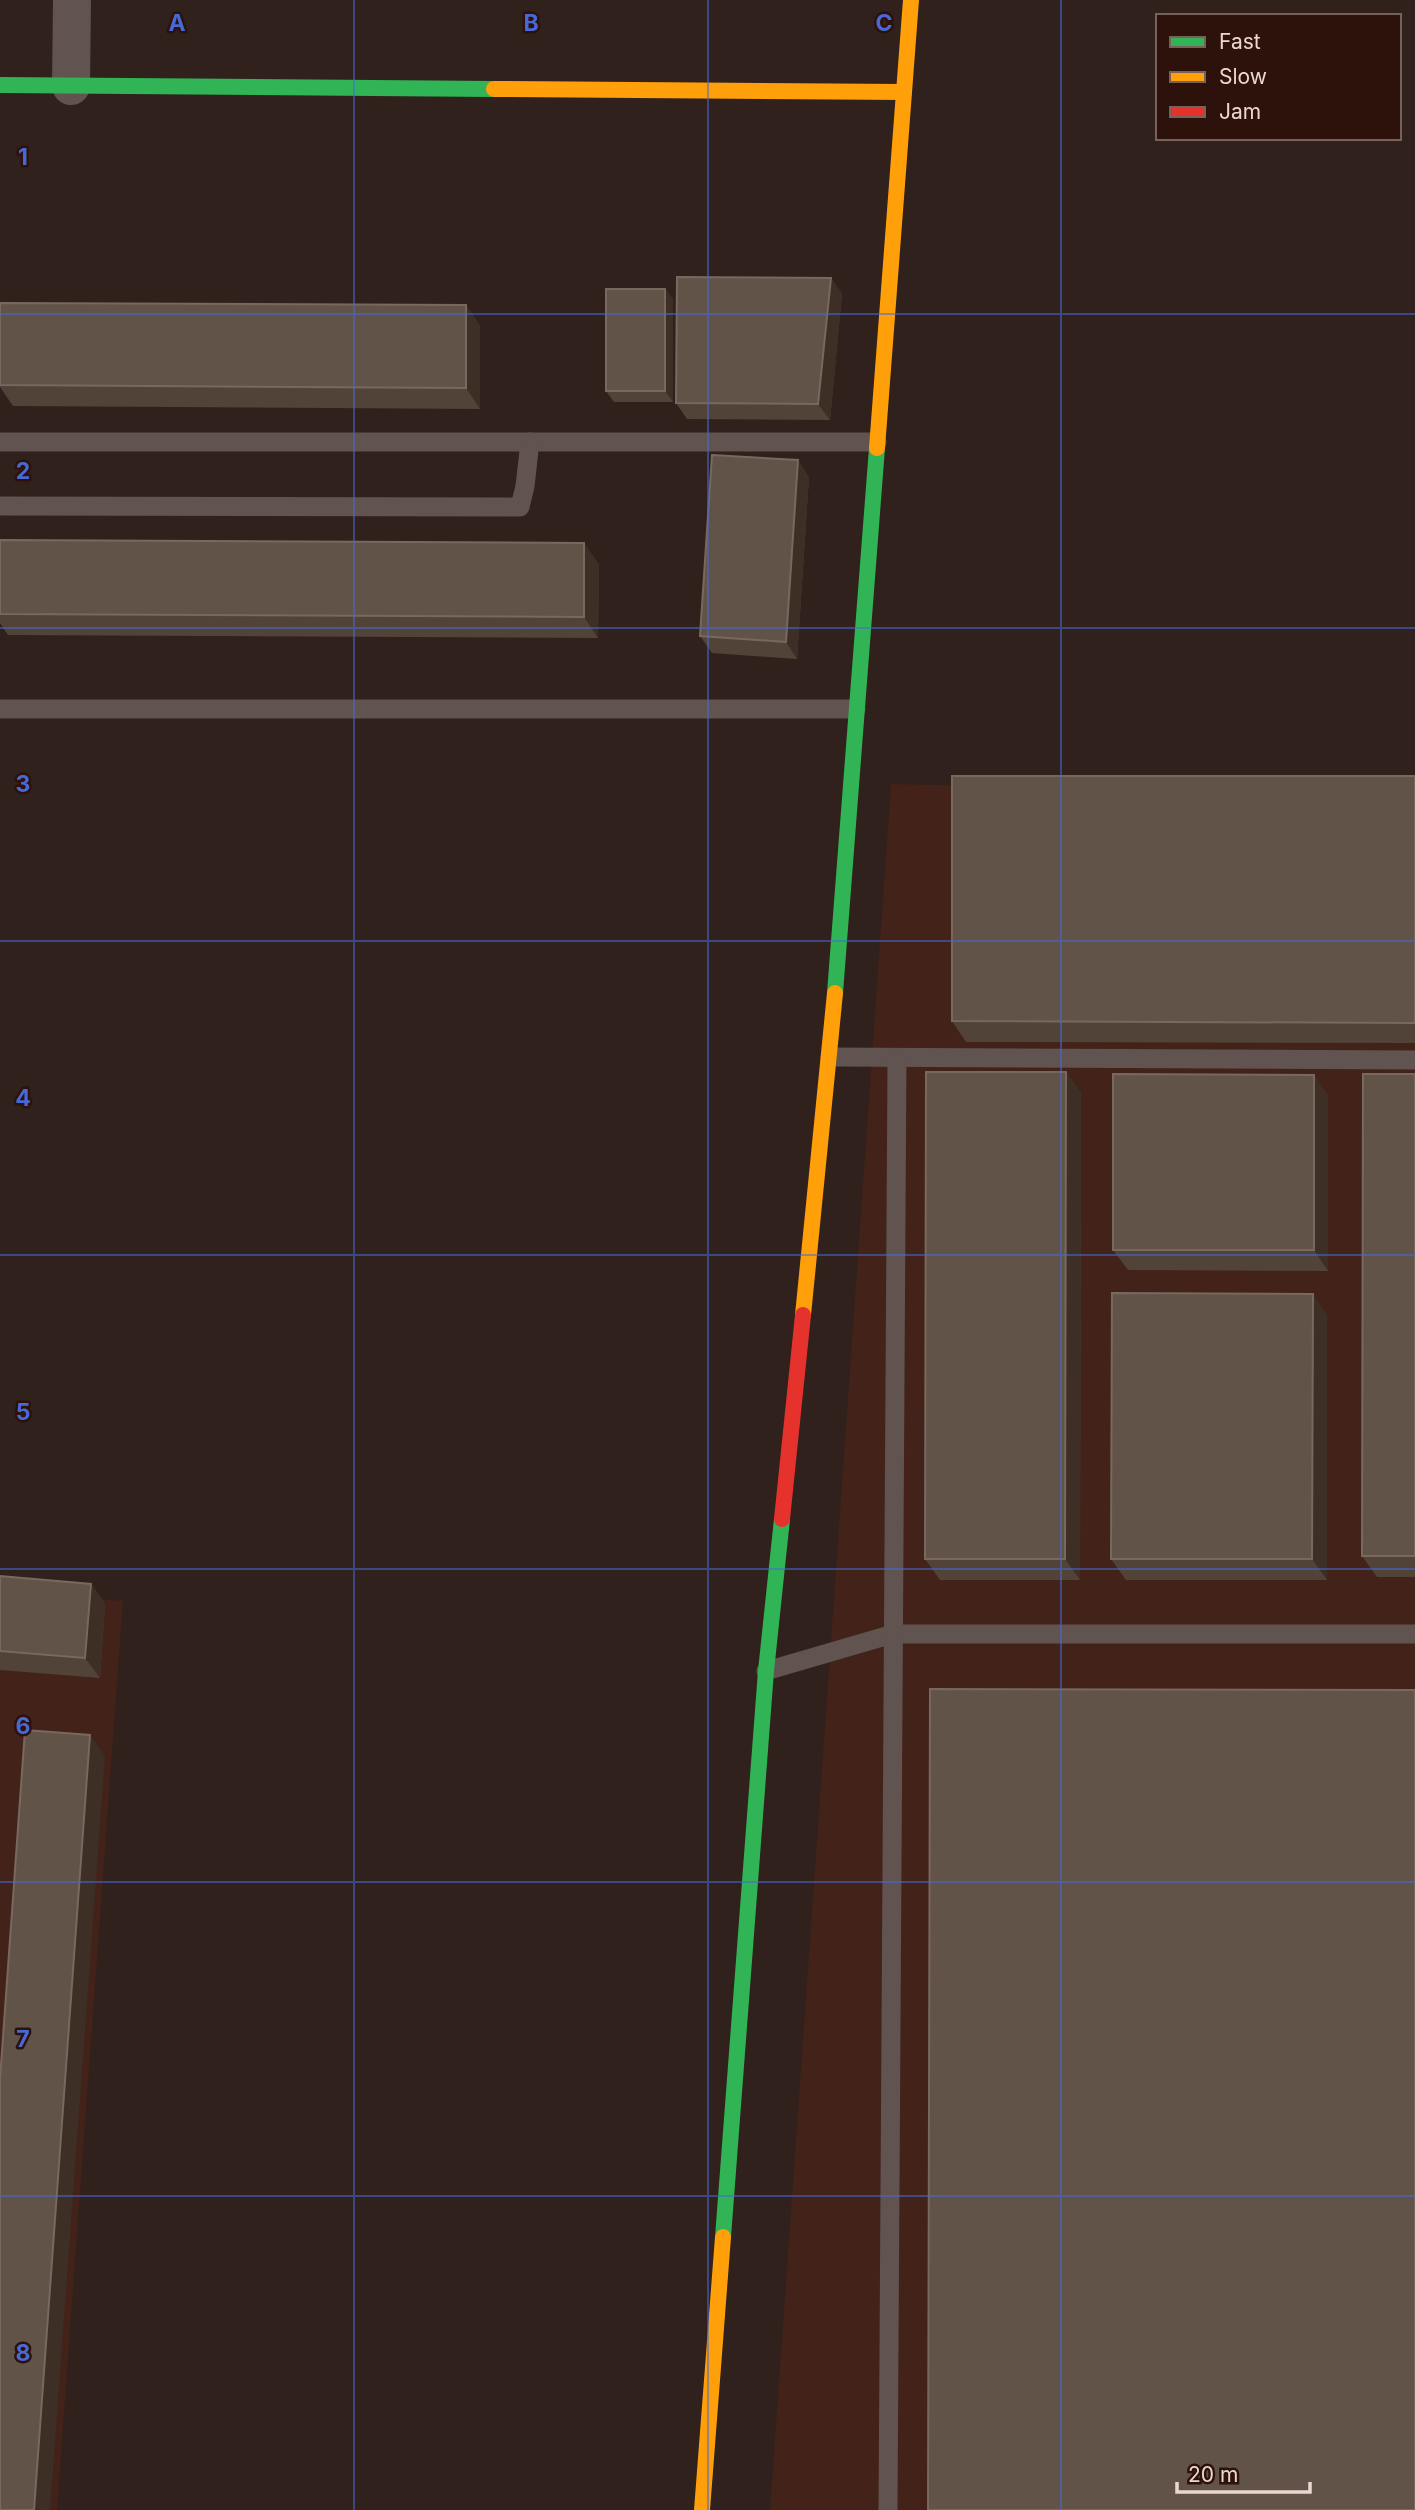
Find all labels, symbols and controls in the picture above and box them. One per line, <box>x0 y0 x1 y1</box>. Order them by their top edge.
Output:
text: A <box>168 9 186 37</box>
text: B <box>523 9 539 37</box>
text: C <box>875 9 893 37</box>
legend <box>1156 14 1401 140</box>
text: Fast <box>1219 29 1261 54</box>
text: Slow <box>1219 64 1267 89</box>
text: Jam <box>1219 99 1261 124</box>
text: 1 <box>18 143 28 171</box>
text: 2 <box>16 457 30 485</box>
text: 3 <box>16 770 30 798</box>
text: 4 <box>15 1084 31 1112</box>
text: 5 <box>16 1398 30 1426</box>
text: 6 <box>16 1712 30 1740</box>
text: 7 <box>16 2025 30 2053</box>
text: 8 <box>16 2339 30 2367</box>
scale bar <box>1177 2450 1310 2494</box>
text: 20 m <box>1188 2462 1238 2487</box>

